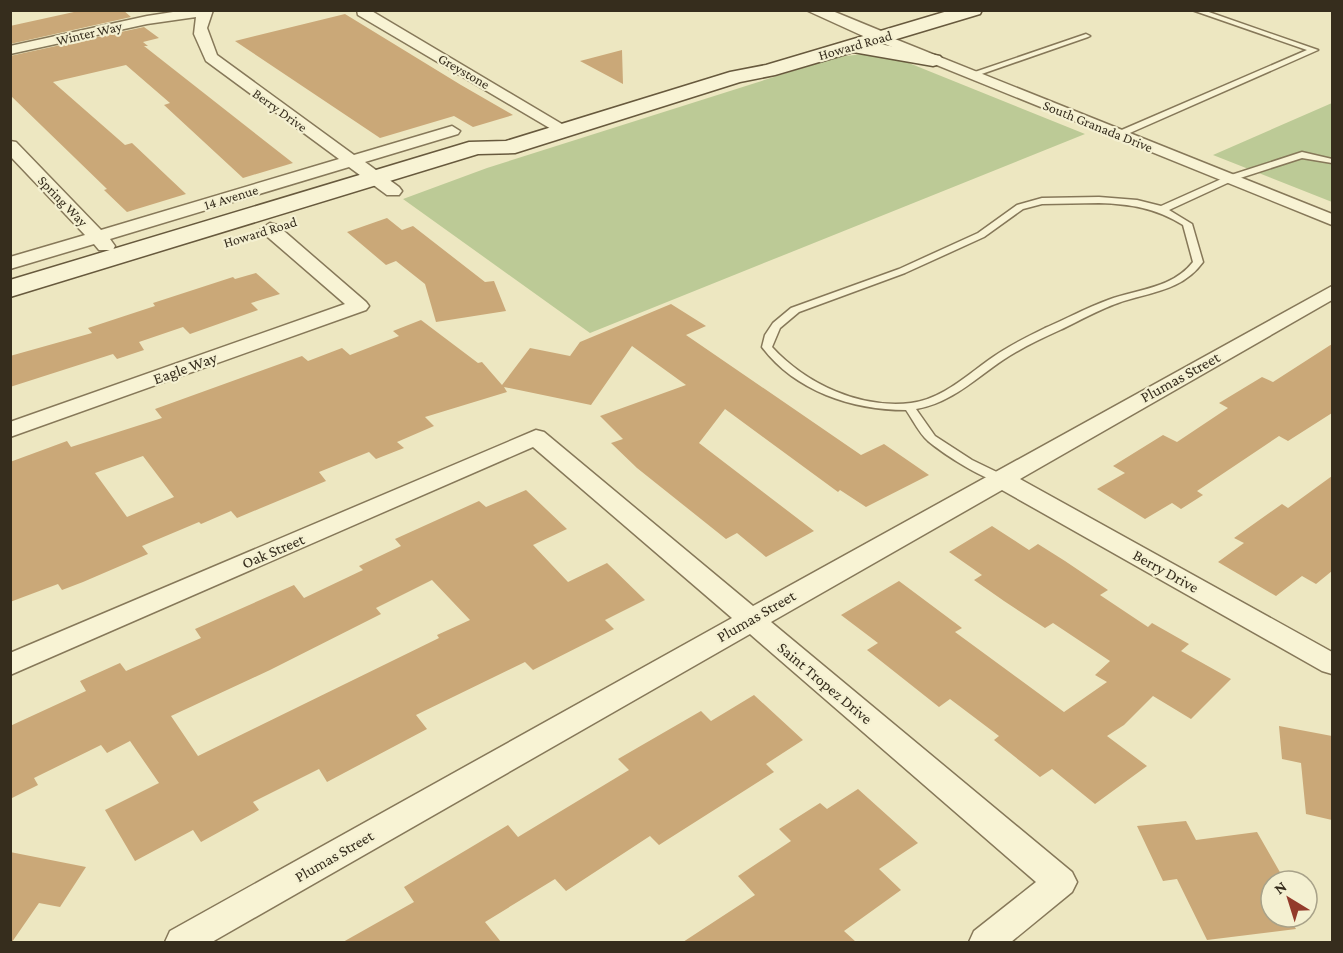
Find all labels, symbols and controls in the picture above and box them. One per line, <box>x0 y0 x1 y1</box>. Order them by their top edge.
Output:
street label: Winter Way <box>54 18 124 48</box>
street label: Howard Road <box>816 27 894 63</box>
street label: Greystone <box>435 50 493 92</box>
street label: Berry Drive <box>250 85 310 135</box>
street label: South Granada Drive <box>1041 97 1155 155</box>
street label: Spring Way <box>35 172 92 230</box>
street label: 14 Avenue <box>202 181 260 213</box>
street label: Howard Road <box>221 213 299 251</box>
street label: Eagle Way <box>151 348 220 388</box>
street label: Plumas Street <box>1138 348 1223 406</box>
street label: Oak Street <box>239 530 307 572</box>
street label: Berry Drive <box>1130 546 1202 597</box>
street label: Plumas Street <box>714 586 799 645</box>
street label: Saint Tropez Drive <box>774 639 876 728</box>
street label: Plumas Street <box>292 826 377 885</box>
north arrow <box>1259 869 1319 929</box>
text: N <box>1271 877 1290 898</box>

